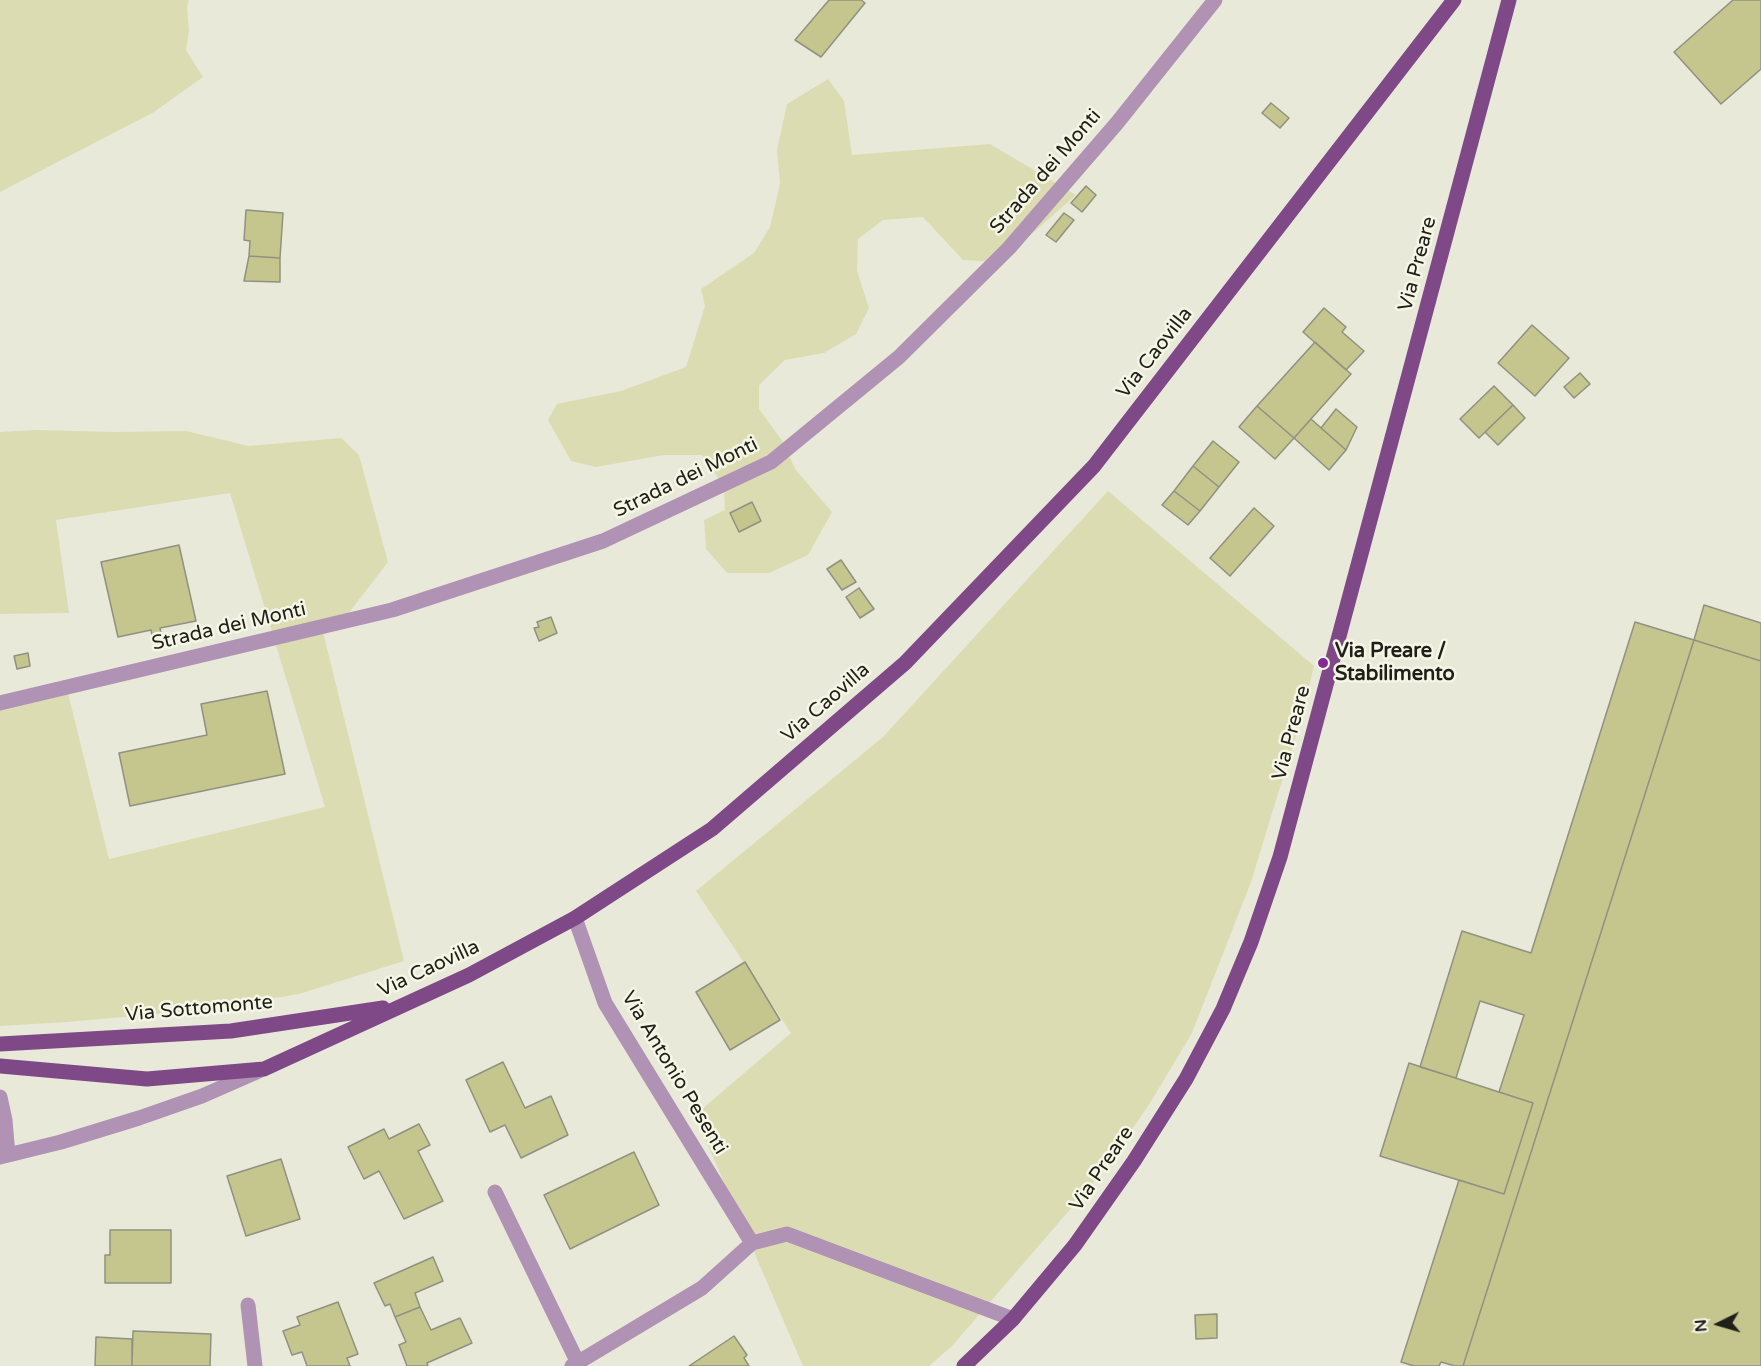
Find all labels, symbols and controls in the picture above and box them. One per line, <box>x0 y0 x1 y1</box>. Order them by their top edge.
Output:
street label: Strada dei Monti <box>985 105 1107 239</box>
street label: Via Preare <box>1394 214 1442 314</box>
street label: Via Caovilla <box>1112 303 1198 403</box>
street label: Strada dei Monti <box>610 433 762 523</box>
street label: Strada dei Monti <box>150 598 308 656</box>
place label: Via Preare / Stabilimento <box>1335 640 1455 687</box>
marker: Via Preare / Stabilimento <box>1316 656 1330 670</box>
street label: Via Caovilla <box>777 658 875 748</box>
street label: Via Preare <box>1268 683 1316 783</box>
street label: Via Caovilla <box>375 935 483 1003</box>
street label: Via Antonio Pesenti <box>616 987 732 1159</box>
street label: Via Sottomonte <box>124 991 274 1027</box>
street label: Via Preare <box>1065 1122 1139 1216</box>
north arrow <box>1689 1294 1749 1354</box>
text: N <box>1691 1318 1712 1333</box>

